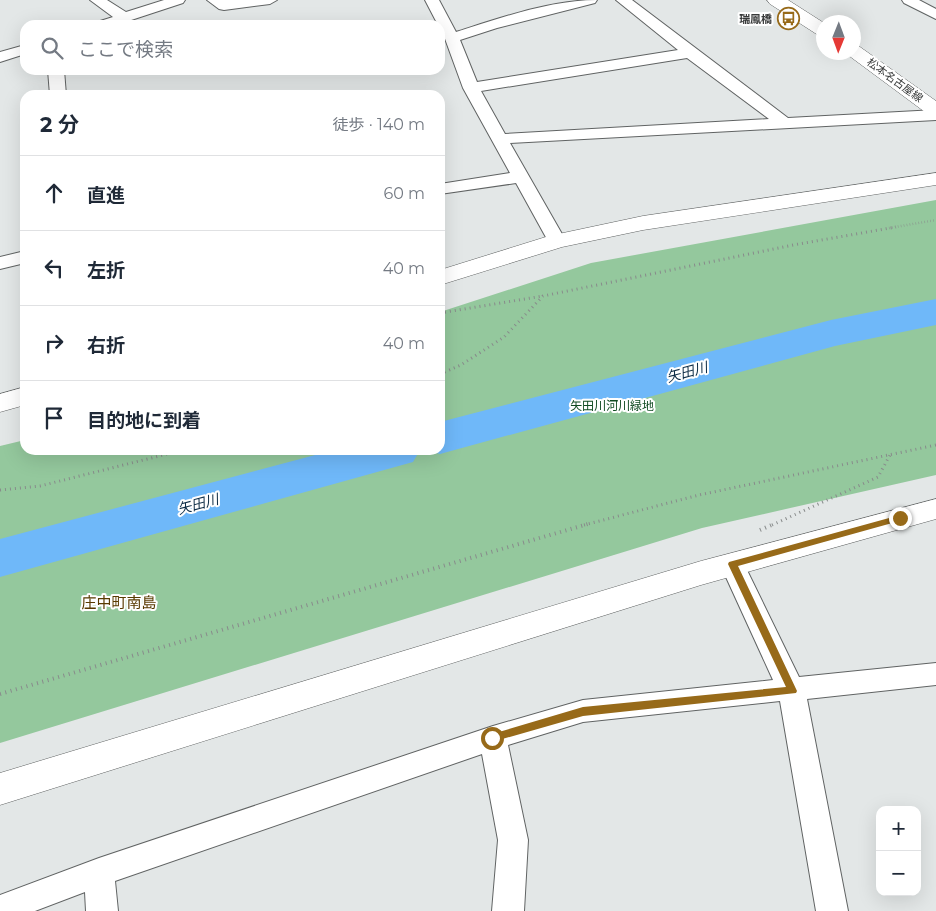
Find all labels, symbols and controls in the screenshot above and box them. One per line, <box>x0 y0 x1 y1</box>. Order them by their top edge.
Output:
bus stop icon: 瑞鳳橋 <box>776 7 800 31</box>
place label: 瑞鳳橋 <box>739 12 772 26</box>
north arrow <box>816 15 861 60</box>
search box <box>20 20 445 75</box>
icon: search <box>38 34 66 62</box>
text: ここで検索 <box>78 38 173 61</box>
street label: 松本名古屋線 <box>864 55 926 105</box>
text: 2 分 <box>40 112 79 137</box>
text: 徒歩 · 140 m <box>332 115 425 134</box>
icon: ahead <box>40 179 68 207</box>
text: 直進 <box>87 184 125 207</box>
text: 60 m <box>383 184 425 203</box>
icon: left <box>40 254 68 282</box>
text: 左折 <box>87 259 125 282</box>
text: 40 m <box>383 259 425 278</box>
icon: right <box>40 329 68 357</box>
text: 右折 <box>87 334 125 357</box>
text: 40 m <box>383 334 425 353</box>
water label: 矢田川 <box>664 357 712 386</box>
park label: 矢田川河川緑地 <box>570 398 654 413</box>
icon: arrive <box>40 404 68 432</box>
text: 目的地に到着 <box>87 409 201 432</box>
water label: 矢田川 <box>175 489 223 518</box>
route end <box>889 507 912 530</box>
district label: 庄中町南島 <box>81 593 157 612</box>
route start <box>481 727 504 750</box>
map controls <box>876 806 921 896</box>
button: + <box>876 806 921 851</box>
button: − <box>876 851 921 896</box>

